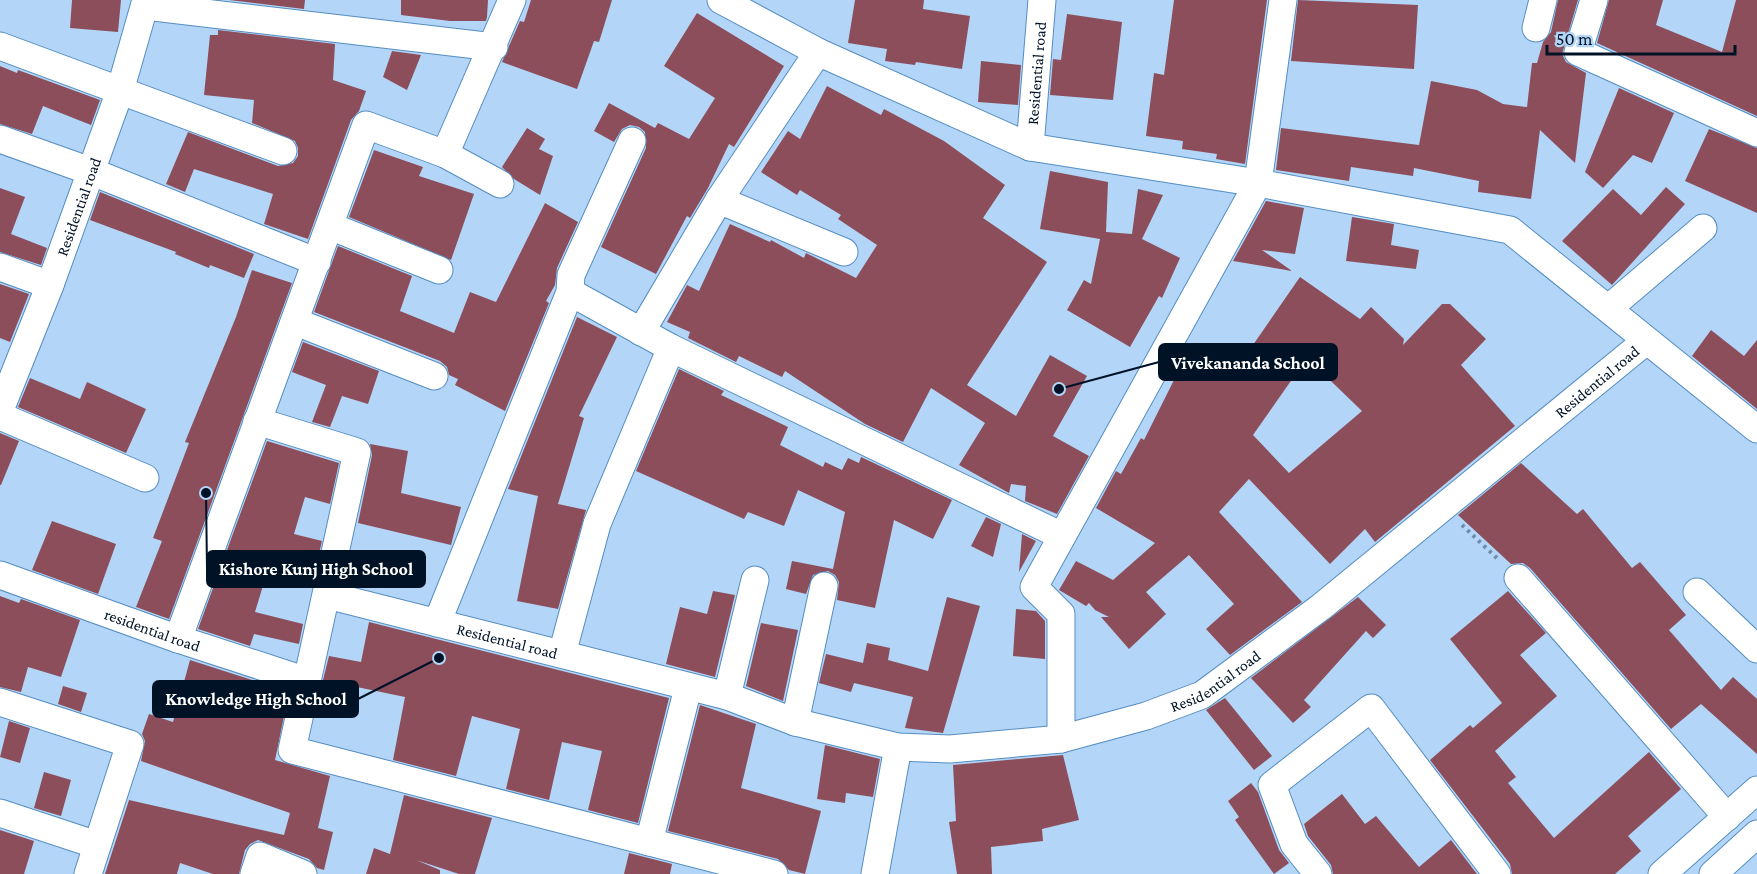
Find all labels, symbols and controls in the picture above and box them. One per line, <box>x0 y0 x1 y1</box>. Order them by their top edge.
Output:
scale bar <box>1547 18 1734 56</box>
street label: Residential road <box>1023 20 1049 125</box>
text: 50 m <box>1556 29 1593 49</box>
street label: Residential road <box>53 155 104 258</box>
street label: Residential road <box>1551 342 1643 421</box>
callout: Vivekananda School <box>1159 344 1337 380</box>
text: Vivekananda School <box>1170 353 1325 373</box>
callout: Kishore Kunj High School <box>207 551 425 587</box>
text: Kishore Kunj High School <box>219 559 413 580</box>
street label: residential road <box>102 605 203 654</box>
street label: Residential road <box>455 620 560 662</box>
street label: Residential road <box>1168 646 1264 715</box>
callout: Knowledge High School <box>153 681 358 717</box>
text: Knowledge High School <box>165 689 347 709</box>

